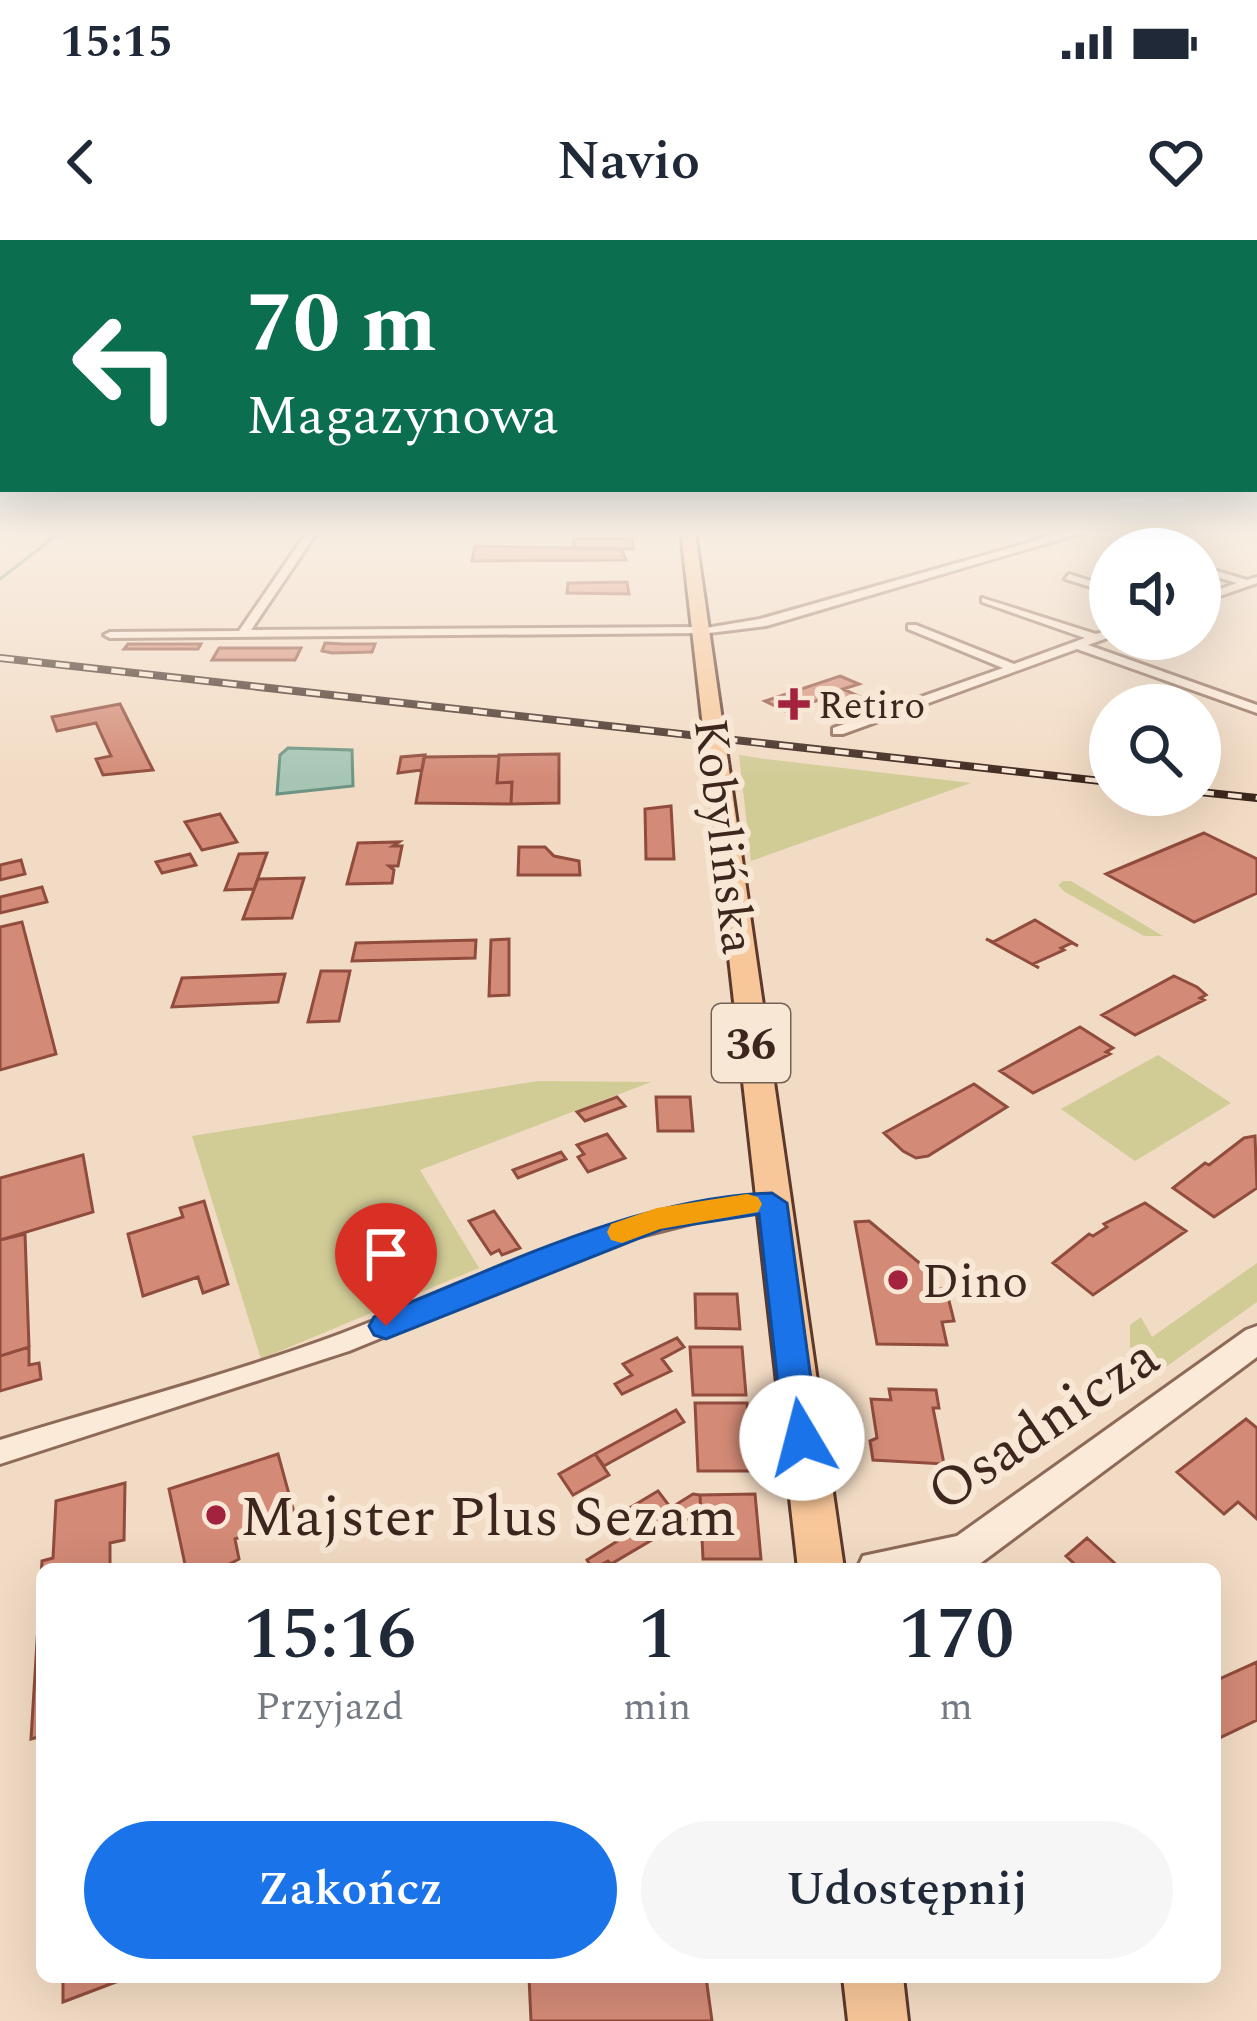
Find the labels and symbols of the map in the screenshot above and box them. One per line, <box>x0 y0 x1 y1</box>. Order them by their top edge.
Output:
place label: Retiro <box>818 677 925 736</box>
marker: Retiro <box>781 691 807 717</box>
street label: Kobylińska <box>673 714 774 958</box>
road number: 36 <box>712 1004 790 1082</box>
pin <box>335 1203 437 1326</box>
place label: Dino <box>922 1246 1028 1319</box>
marker: Dino <box>885 1267 911 1293</box>
street label: Osadnicza <box>910 1316 1177 1535</box>
position arrow <box>739 1375 865 1501</box>
place label: Majster Plus Sezam <box>240 1475 736 1561</box>
marker: Majster Plus Sezam <box>203 1502 229 1528</box>

